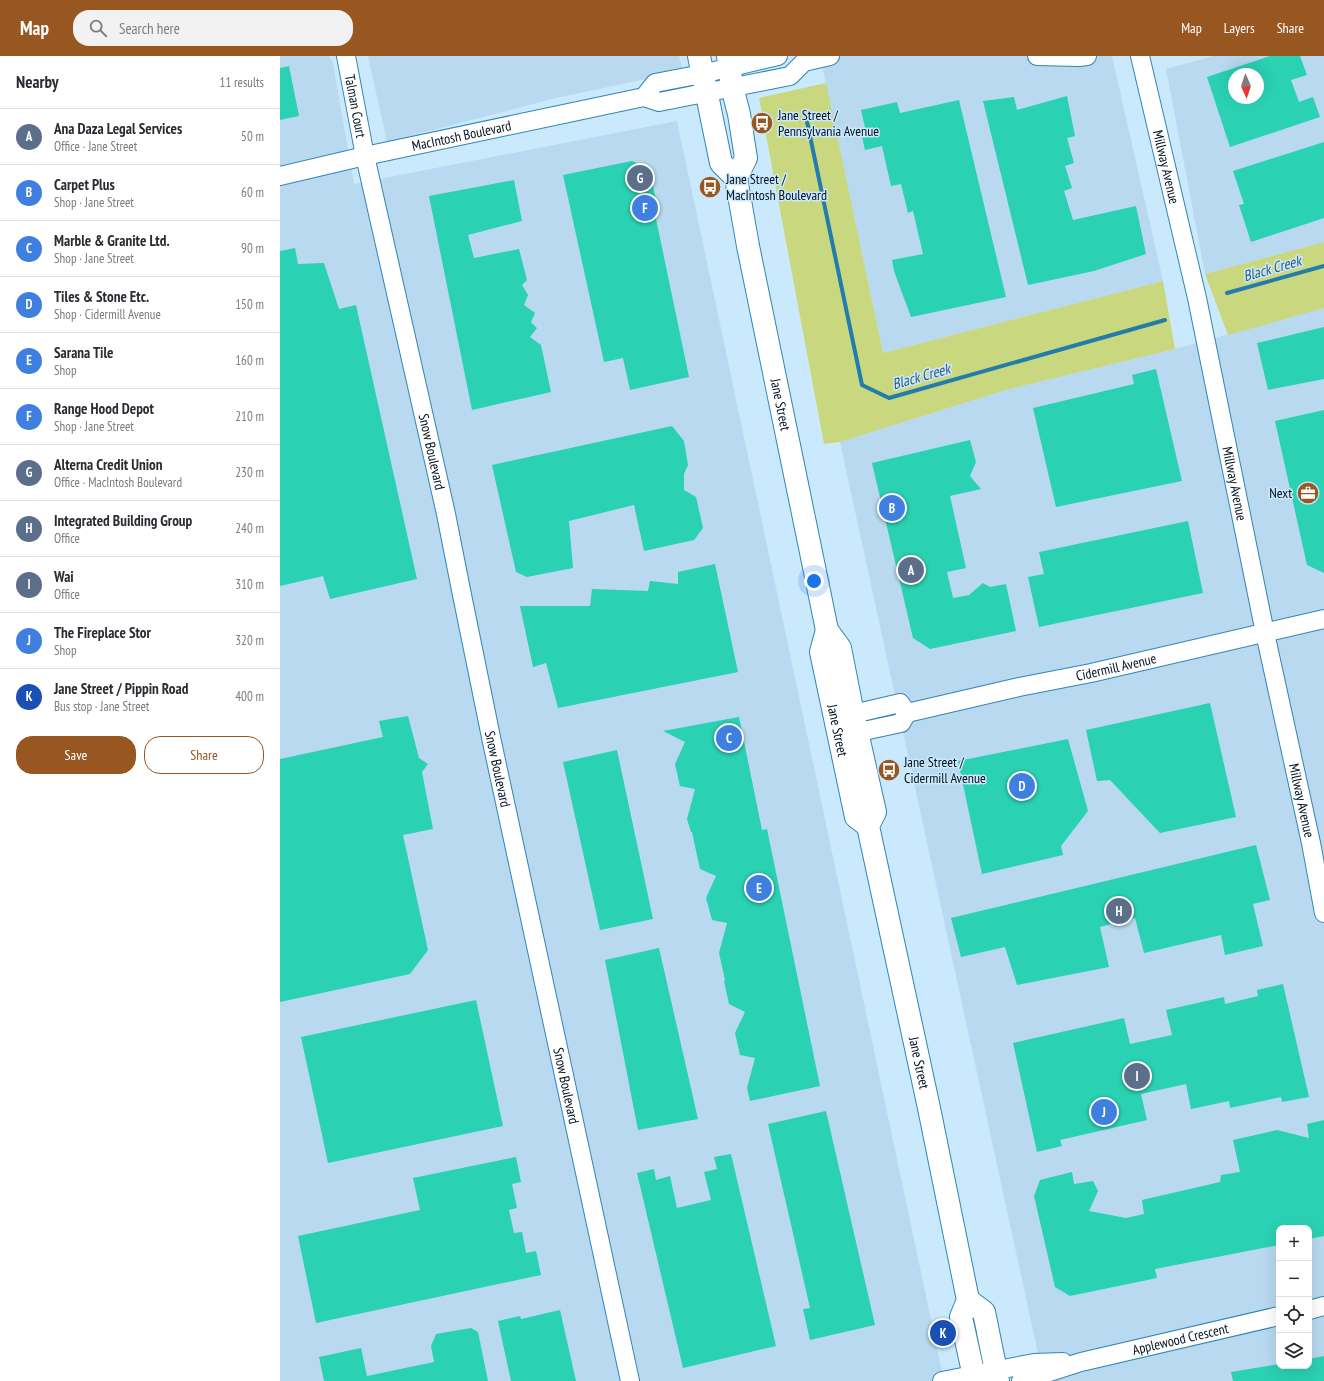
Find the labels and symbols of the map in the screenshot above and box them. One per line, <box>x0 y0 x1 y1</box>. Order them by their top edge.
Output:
north arrow <box>1228 68 1264 104</box>
street label: Talman Court <box>341 73 370 139</box>
place label: Jane Street / Pennsylvania Avenue <box>777 106 879 140</box>
bus stop icon: Jane Street / Pennsylvania Avenue <box>749 110 775 136</box>
street label: MacIntosh Boulevard <box>410 116 513 155</box>
street label: Millway Avenue <box>1149 128 1184 206</box>
pin: G <box>627 163 653 193</box>
place label: Jane Street / MacIntosh Boulevard <box>725 170 827 204</box>
bus stop icon: Jane Street / MacIntosh Boulevard <box>697 174 723 200</box>
pin: F <box>632 193 658 223</box>
water label: Black Creek <box>1241 250 1305 285</box>
water label: Black Creek <box>890 358 954 393</box>
street label: Jane Street <box>766 376 795 432</box>
street label: Snow Boulevard <box>415 412 449 492</box>
street label: Millway Avenue <box>1218 445 1251 522</box>
office icon: Next <box>1295 480 1321 506</box>
place label: Next <box>1269 484 1292 502</box>
pin: B <box>879 493 905 523</box>
pin: A <box>898 555 924 585</box>
your location <box>804 571 824 591</box>
street label: Cidermill Avenue <box>1074 649 1158 685</box>
street label: Jane Street <box>823 702 852 758</box>
pin: C <box>716 723 742 753</box>
street label: Snow Boulevard <box>481 729 515 809</box>
place label: Jane Street / Cidermill Avenue <box>903 753 986 787</box>
bus stop icon: Jane Street / Cidermill Avenue <box>876 757 902 783</box>
street label: Millway Avenue <box>1285 762 1319 839</box>
pin: D <box>1009 771 1035 801</box>
pin: E <box>746 873 772 903</box>
pin: H <box>1106 896 1132 926</box>
street label: Jane Street <box>905 1034 934 1091</box>
street label: Snow Boulevard <box>549 1046 583 1125</box>
pin: I <box>1124 1061 1150 1091</box>
pin: J <box>1091 1097 1117 1127</box>
pin: K <box>930 1318 956 1348</box>
street label: Applewood Crescent <box>1131 1319 1230 1359</box>

